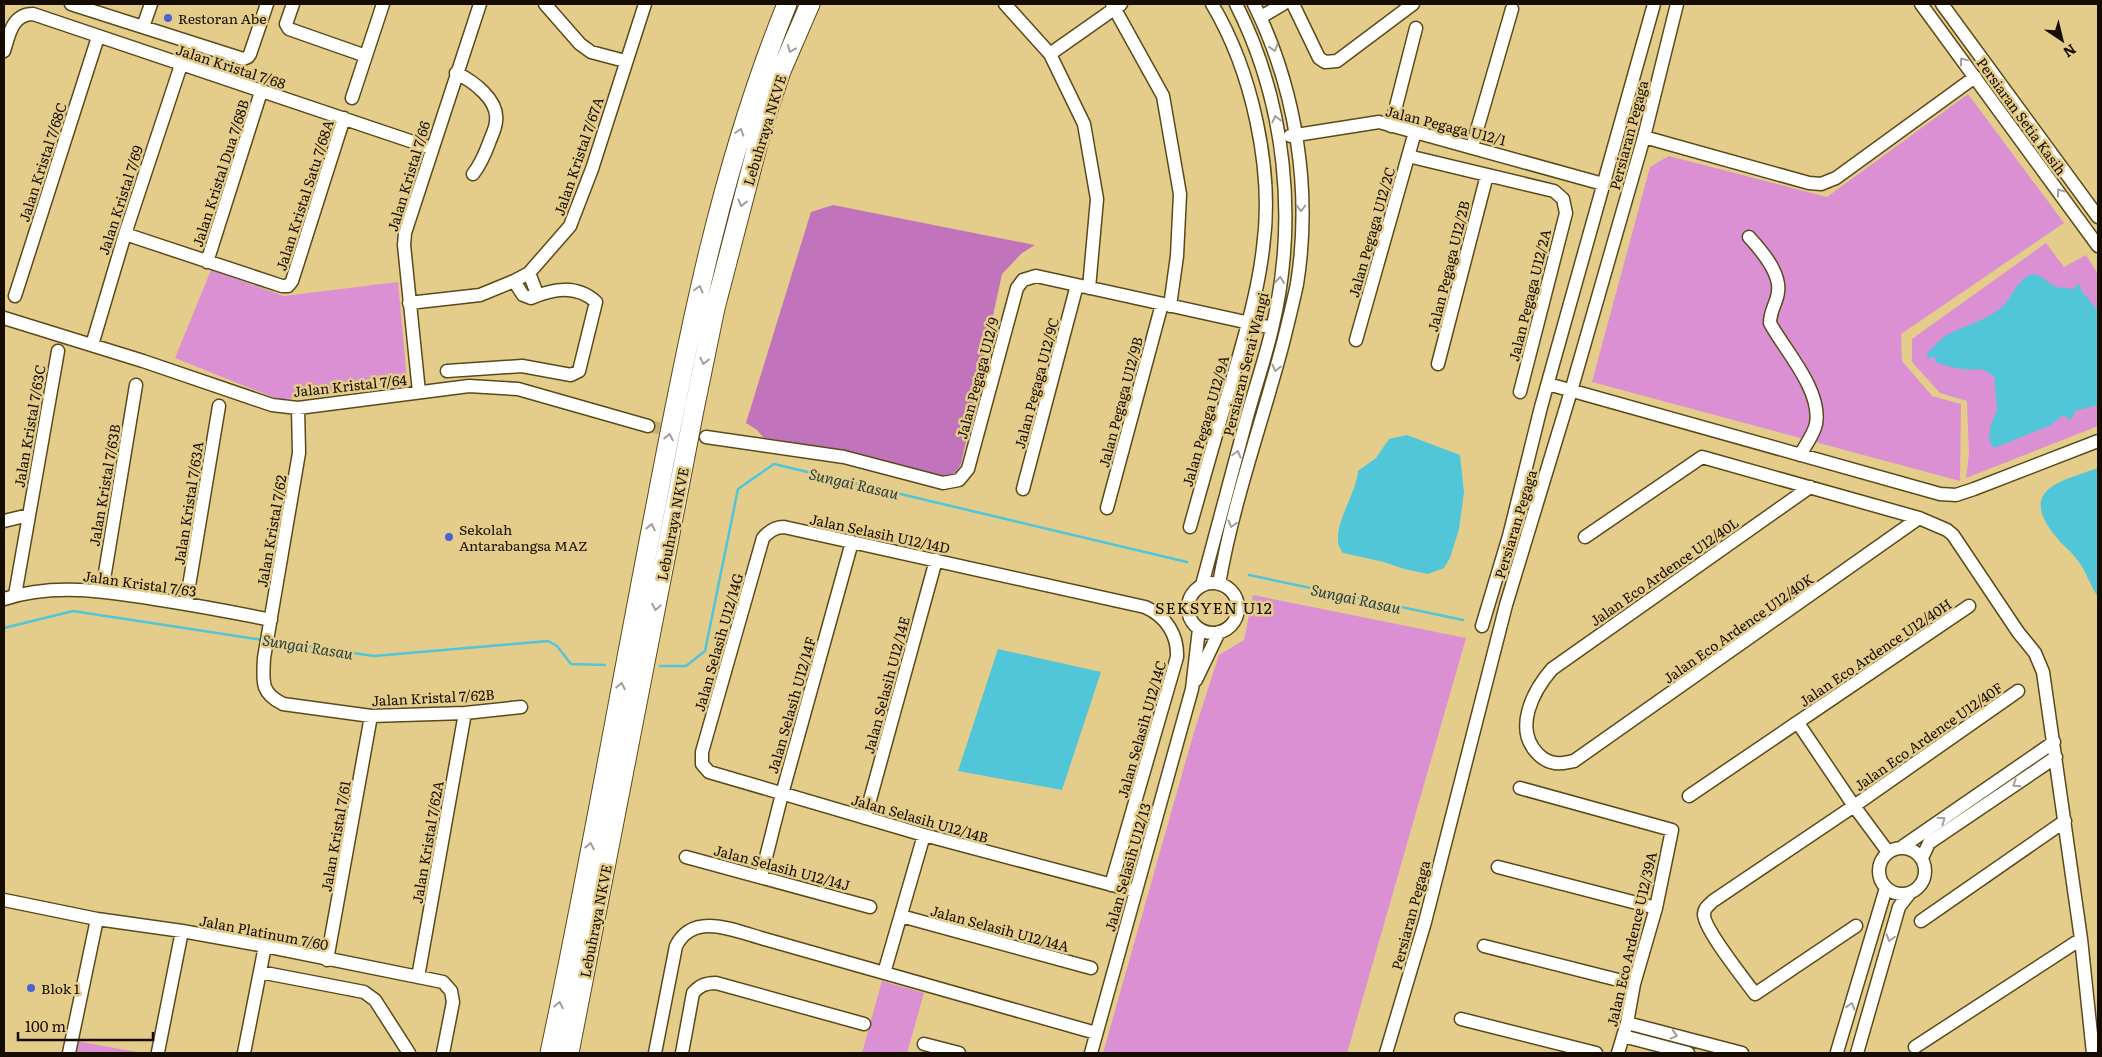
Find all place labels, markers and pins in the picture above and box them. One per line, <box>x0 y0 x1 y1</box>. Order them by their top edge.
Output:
place label: Restoran Abe <box>178 8 267 28</box>
marker: Restoran Abe <box>162 12 174 24</box>
place label: Sekolah Antarabangsa MAZ <box>459 519 587 555</box>
marker: Sekolah Antarabangsa MAZ <box>443 531 455 543</box>
place label: Blok 1 <box>41 978 80 998</box>
marker: Blok 1 <box>25 982 37 994</box>

